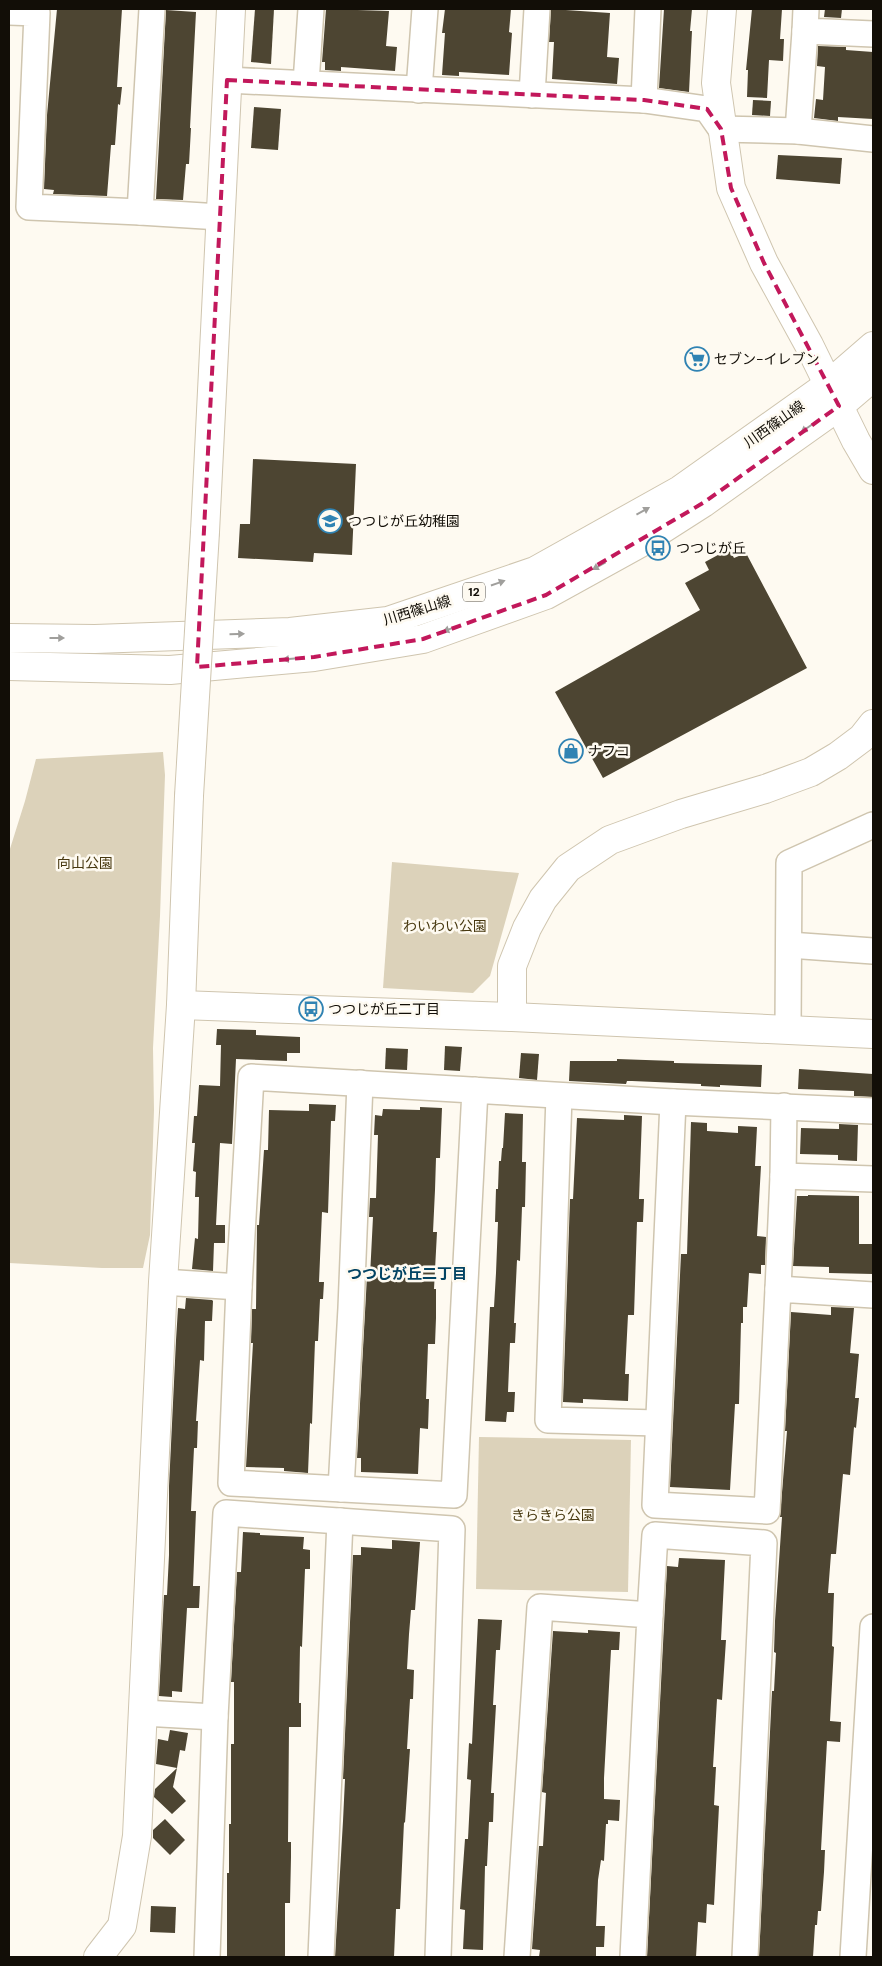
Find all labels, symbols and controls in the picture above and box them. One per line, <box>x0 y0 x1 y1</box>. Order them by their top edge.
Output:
supermarket icon: セブン-イレブン <box>684 346 710 372</box>
place label: セブン-イレブン <box>714 350 820 368</box>
street label: 川西篠山線 <box>740 397 808 451</box>
one-way arrow <box>800 423 814 433</box>
one-way arrow <box>636 506 649 515</box>
school or university icon: つつじが丘幼稚園 <box>317 508 343 534</box>
place label: つつじが丘幼稚園 <box>348 512 460 530</box>
bus stop icon: つつじが丘 <box>645 535 671 561</box>
place label: つつじが丘 <box>676 539 746 557</box>
one-way arrow <box>592 562 605 571</box>
one-way arrow <box>491 579 506 587</box>
road number: 12 <box>463 582 485 602</box>
street label: 川西篠山線 <box>381 591 453 629</box>
one-way arrow <box>442 626 457 633</box>
one-way arrow <box>230 630 246 638</box>
one-way arrow <box>50 634 66 642</box>
one-way arrow <box>282 656 298 664</box>
shop icon: ナフコ <box>558 738 584 764</box>
place label: ナフコ <box>588 742 630 760</box>
park label: 向山公園 <box>57 854 113 872</box>
park label: わいわい公園 <box>403 917 487 935</box>
bus stop icon: つつじが丘二丁目 <box>298 996 324 1022</box>
place label: つつじが丘二丁目 <box>328 1000 440 1018</box>
district label: つつじが丘二丁目 <box>347 1264 467 1284</box>
park label: きらきら公園 <box>511 1506 595 1524</box>

